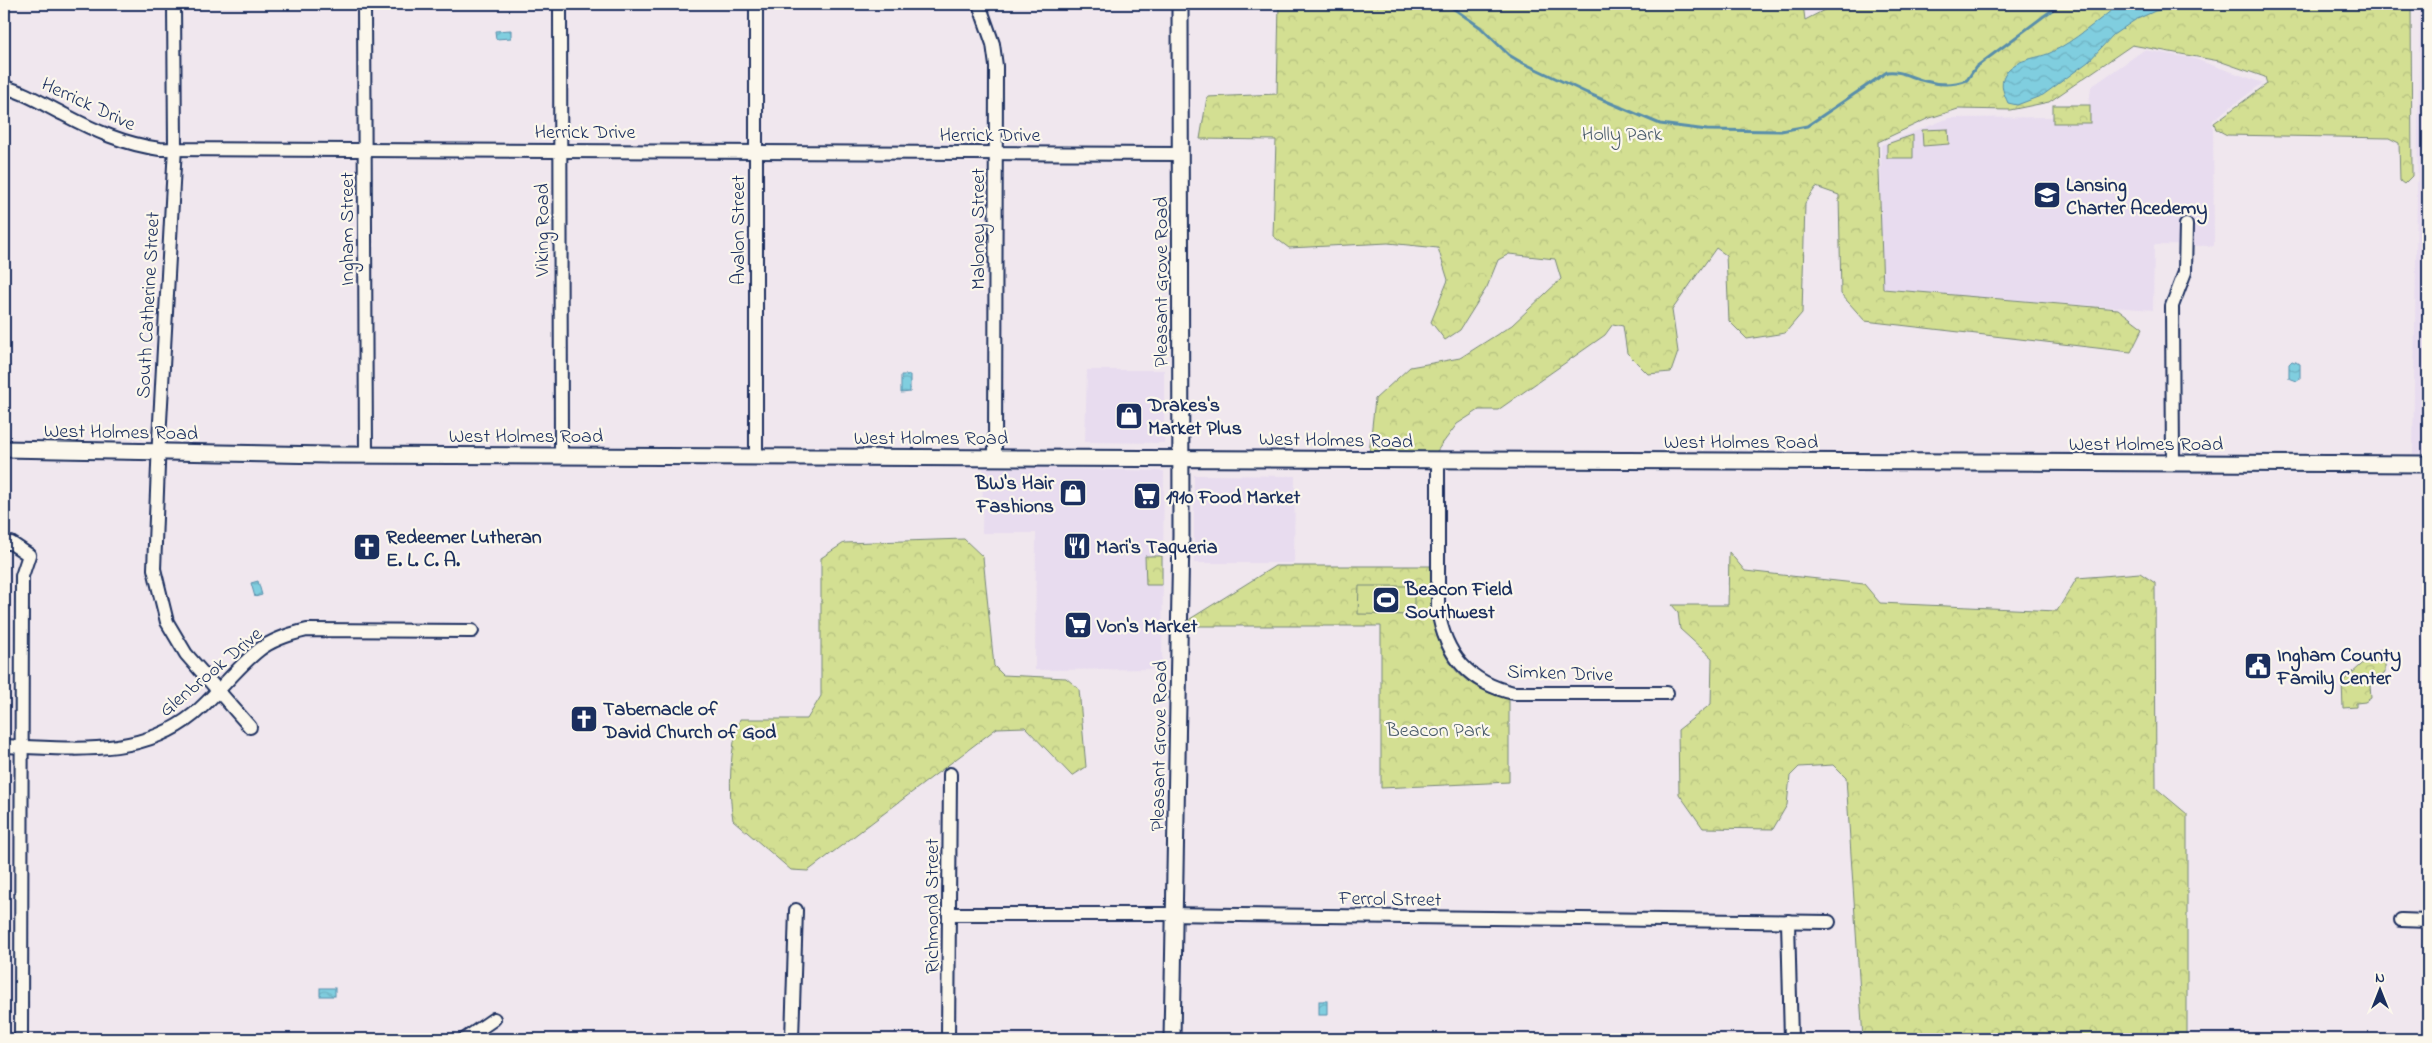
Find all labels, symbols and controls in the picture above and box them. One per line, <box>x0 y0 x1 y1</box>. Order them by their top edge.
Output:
street label: Herrick Drive <box>36 71 140 140</box>
street label: Herrick Drive <box>535 119 636 148</box>
park label: Holly Park <box>1582 121 1662 150</box>
street label: Herrick Drive <box>940 122 1041 151</box>
street label: Maloney Street <box>965 168 994 290</box>
street label: Ingham Street <box>334 172 364 286</box>
place label: Lansing Charter Acedemy <box>2066 172 2207 225</box>
street label: Avalon Street <box>725 175 754 285</box>
school or university icon: Lansing Charter Acedemy <box>2032 180 2062 210</box>
street label: Viking Road <box>529 183 559 278</box>
street label: Pleasant Grove Road <box>1148 197 1177 367</box>
street label: South Catherine Street <box>130 211 169 399</box>
place label: Drakes's Market Plus <box>1147 392 1242 444</box>
shop icon: Drakes's Market Plus <box>1114 401 1144 431</box>
street label: West Holmes Road <box>44 418 198 449</box>
street label: West Holmes Road <box>449 423 603 452</box>
street label: West Holmes Road <box>854 425 1008 454</box>
street label: West Holmes Road <box>1259 426 1413 457</box>
street label: West Holmes Road <box>1664 429 1818 458</box>
street label: West Holmes Road <box>2069 431 2223 460</box>
place label: BW's Hair Fashions <box>975 470 1055 522</box>
shop icon: BW's Hair Fashions <box>1058 478 1088 508</box>
supermarket icon: 1910 Food Market <box>1132 481 1162 511</box>
place label: 1910 Food Market <box>1166 484 1300 513</box>
place label: Redeemer Lutheran E. L. C. A. <box>386 524 542 576</box>
restaurant icon: Mari's Taqueria <box>1062 531 1092 561</box>
church icon: Redeemer Lutheran E. L. C. A. <box>352 532 382 562</box>
place label: Mari's Taqueria <box>1096 534 1218 563</box>
place label: Beacon Field Southwest <box>1404 576 1513 628</box>
sports icon: Beacon Field Southwest <box>1371 585 1401 615</box>
supermarket icon: Von's Market <box>1063 610 1093 640</box>
place label: Von's Market <box>1096 613 1198 642</box>
street label: Glenbrook Drive <box>154 621 270 725</box>
place label: Ingham County Family Center <box>2276 642 2401 695</box>
public building icon: Ingham County Family Center <box>2243 651 2273 681</box>
street label: Simken Drive <box>1506 658 1614 691</box>
street label: Pleasant Grove Road <box>1145 660 1176 832</box>
place label: Tabernacle of David Church of God <box>602 696 777 748</box>
church icon: Tabernacle of David Church of God <box>569 704 599 734</box>
park label: Beacon Park <box>1385 717 1490 746</box>
street label: Richmond Street <box>919 838 948 974</box>
street label: Ferrol Street <box>1337 885 1442 916</box>
north arrow <box>2354 966 2404 1016</box>
text: N <box>2375 968 2385 989</box>

